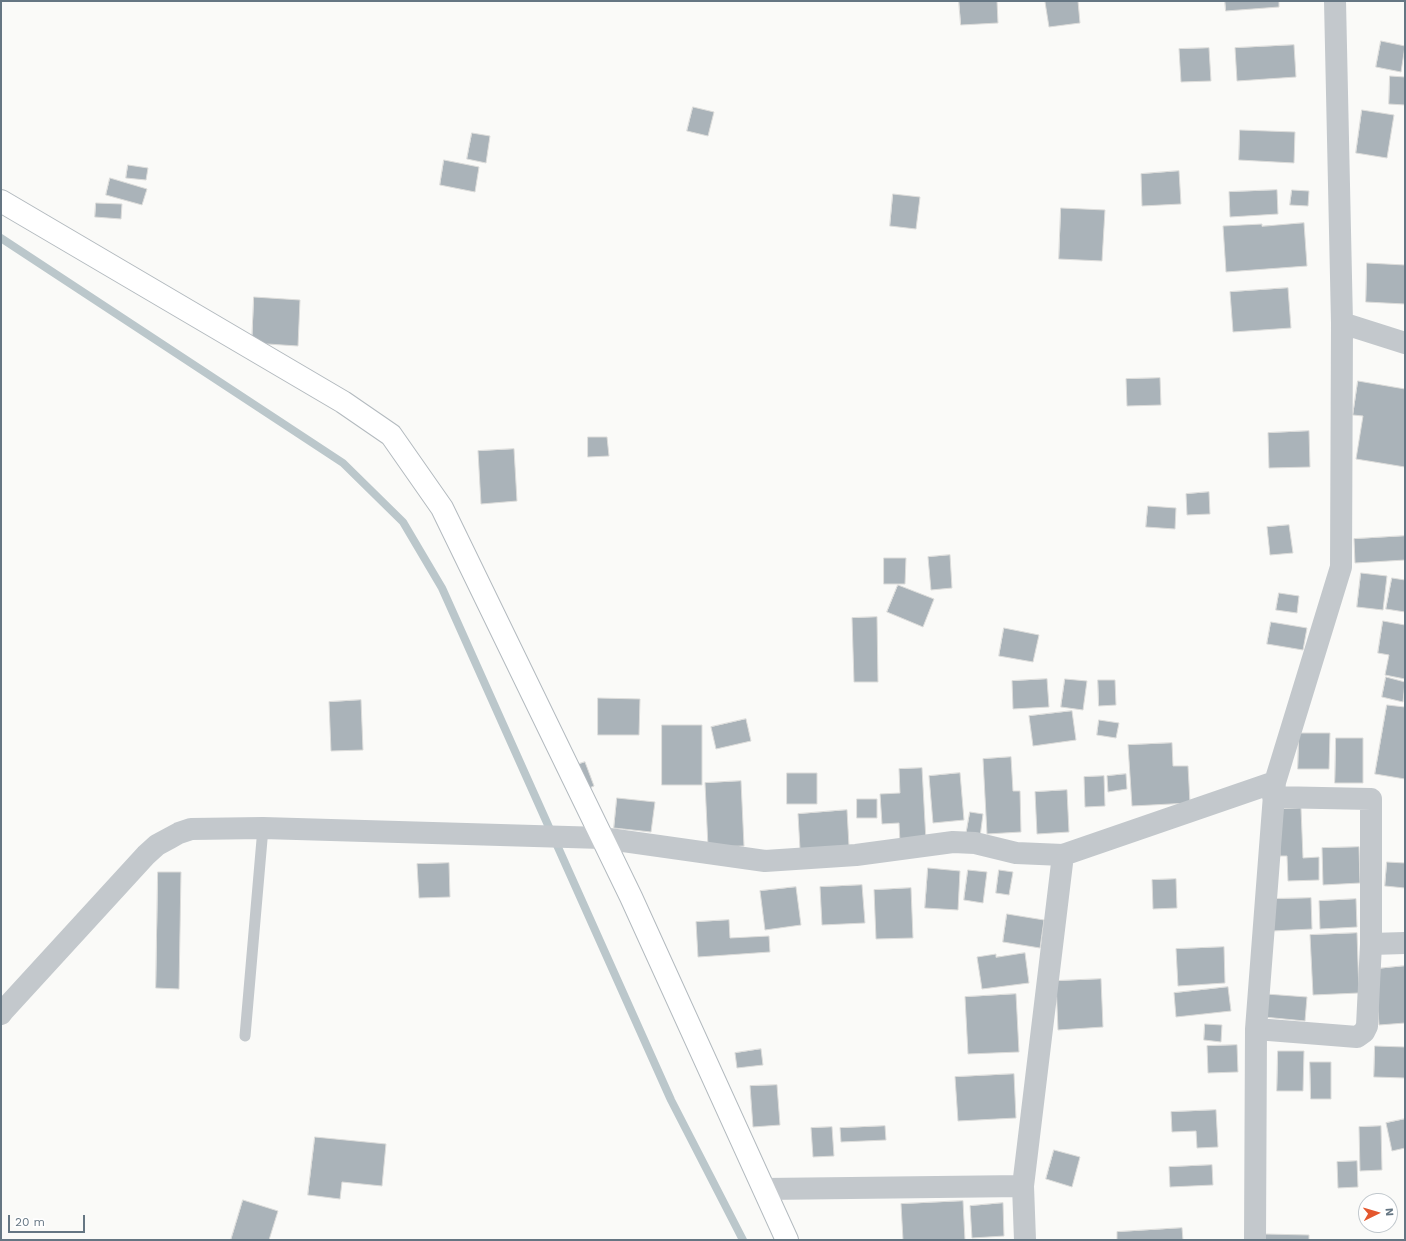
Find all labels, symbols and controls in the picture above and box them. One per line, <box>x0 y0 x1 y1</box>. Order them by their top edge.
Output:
north arrow <box>1358 1193 1398 1233</box>
scale bar <box>10 1207 87 1233</box>
text: N <box>1383 1207 1396 1217</box>
text: 20 m <box>15 1215 45 1229</box>

